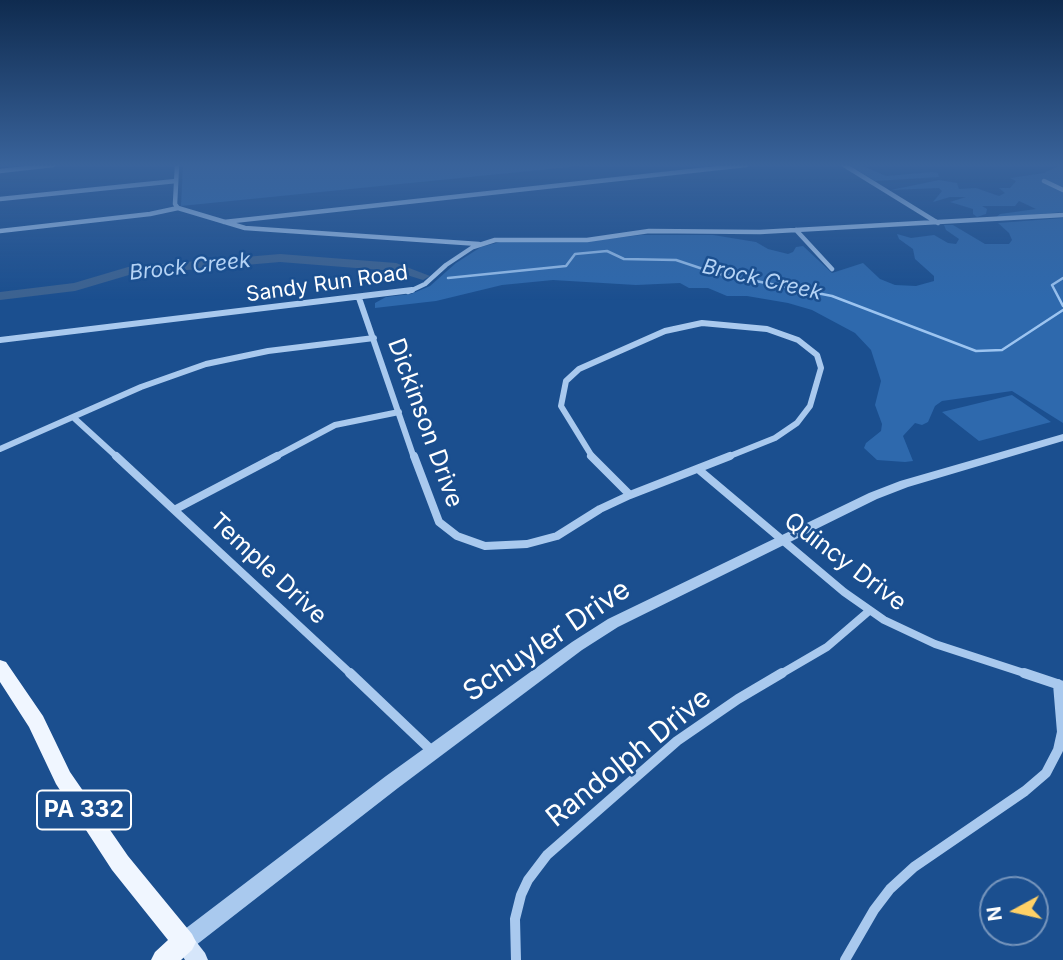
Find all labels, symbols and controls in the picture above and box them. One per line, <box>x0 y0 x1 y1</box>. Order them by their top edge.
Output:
water label: Brock Creek <box>128 248 252 286</box>
water label: Brock Creek <box>700 254 824 306</box>
street label: Sandy Run Road <box>244 260 410 308</box>
street label: Dickinson Drive <box>381 335 469 511</box>
street label: Quincy Drive <box>778 507 912 617</box>
street label: Temple Drive <box>204 508 332 630</box>
street label: Schuyler Drive <box>457 573 637 709</box>
street label: Randolph Drive <box>540 681 718 835</box>
road number: PA 332 <box>37 790 131 830</box>
north arrow <box>979 876 1049 946</box>
text: N <box>982 905 1007 922</box>

